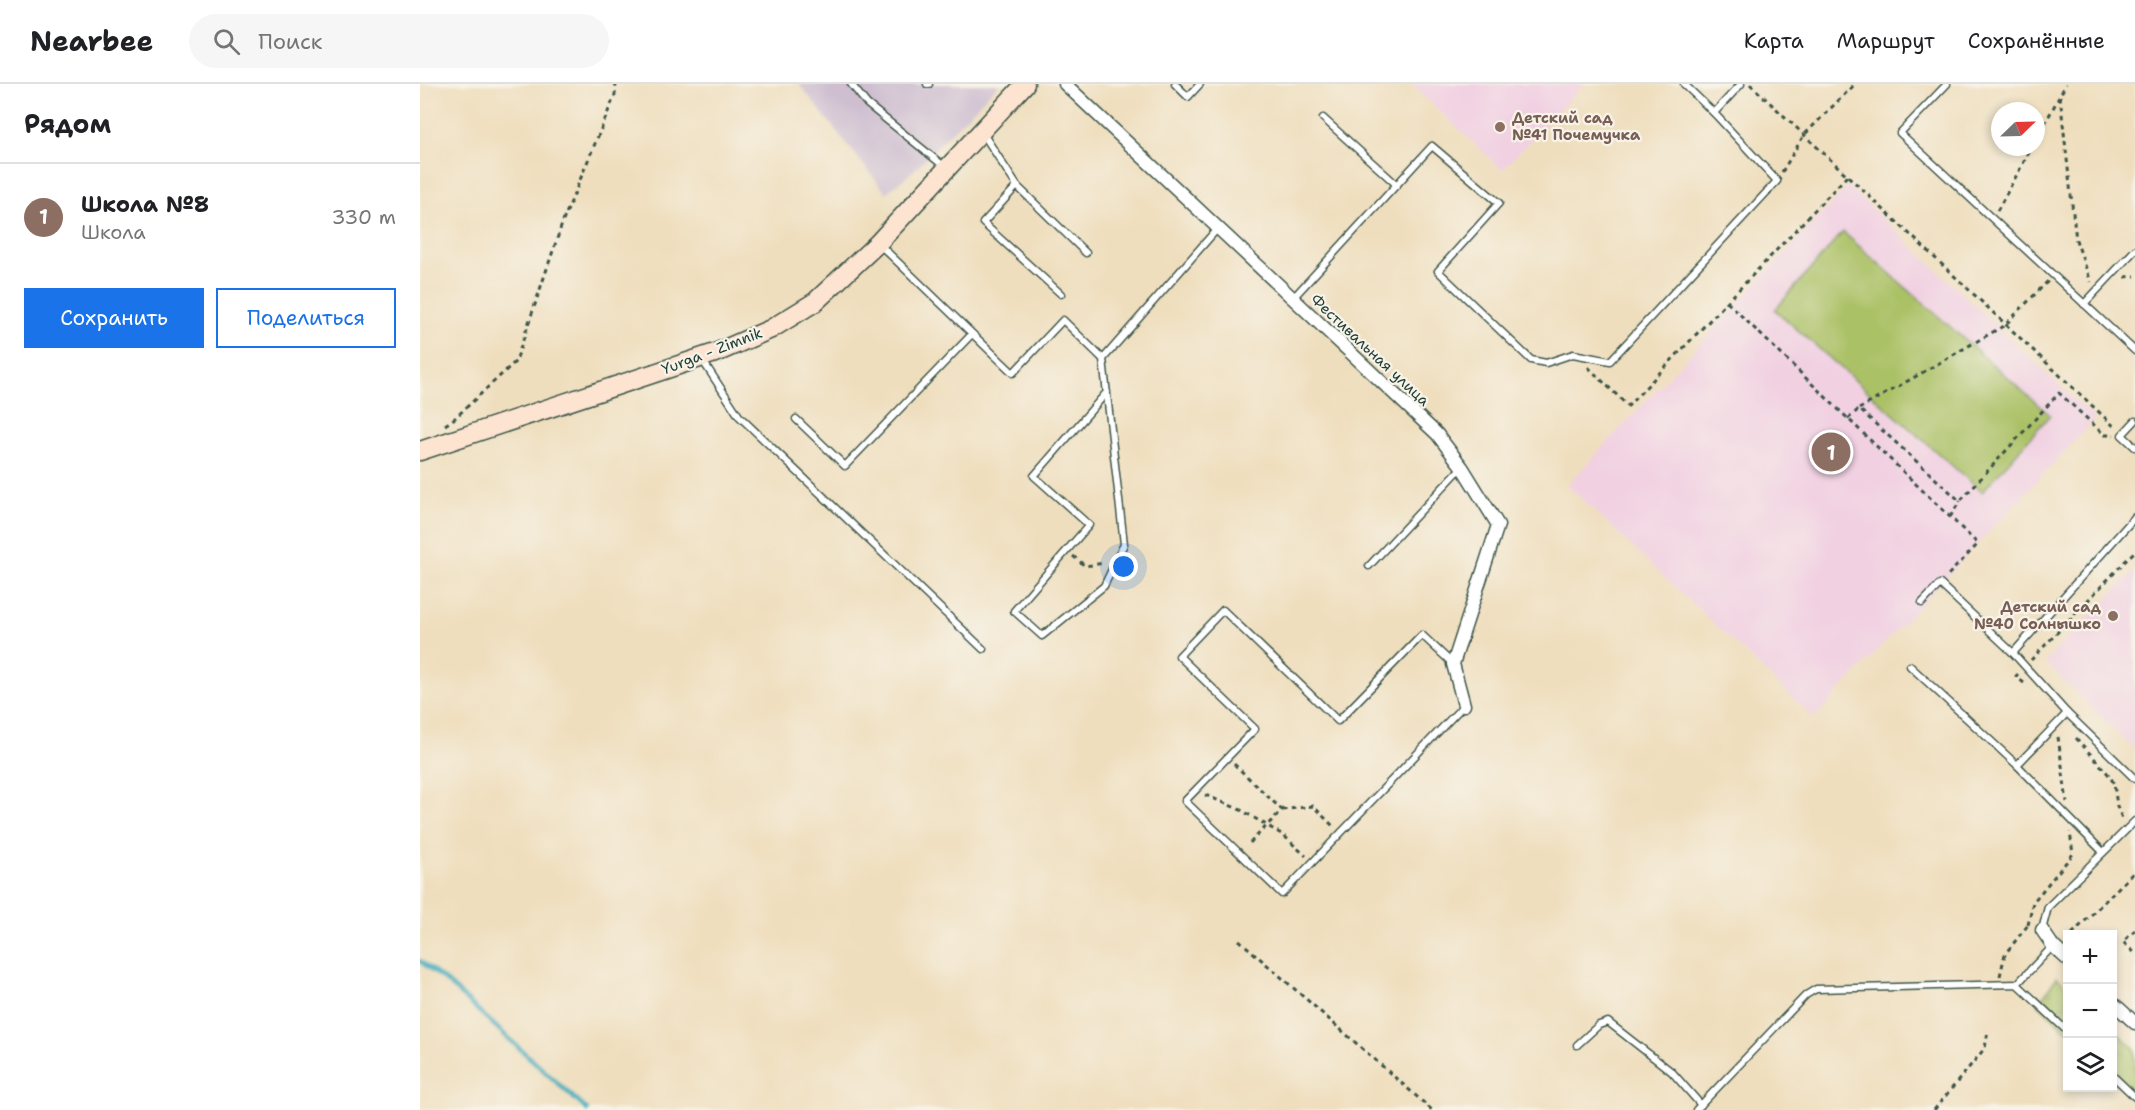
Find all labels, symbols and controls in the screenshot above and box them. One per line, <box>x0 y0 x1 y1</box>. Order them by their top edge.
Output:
search box <box>189 14 609 68</box>
text: Nearbee <box>30 22 153 60</box>
icon: search <box>210 25 243 58</box>
text: Поиск <box>258 27 322 56</box>
text: Карта <box>1744 27 1804 55</box>
text: Маршрут <box>1837 27 1935 55</box>
text: Сохранённые <box>1968 27 2105 55</box>
north arrow <box>1991 102 2045 156</box>
text: Рядом <box>24 106 111 141</box>
place label: Детский сад №41 Почемучка <box>1512 108 1641 145</box>
marker: Детский сад №41 Почемучка <box>1493 120 1507 134</box>
text: Школа №8 <box>81 190 209 219</box>
text: 1 <box>39 204 48 230</box>
text: 330 m <box>332 204 396 230</box>
text: Школа <box>81 219 146 245</box>
button: Сохранить <box>24 288 204 348</box>
button: Поделиться <box>216 288 396 348</box>
street label: Фестивальная улица <box>1306 290 1434 411</box>
street label: Yurga - Zimnik <box>659 323 765 379</box>
pin: 1 <box>1812 430 1850 475</box>
your location <box>1109 552 1138 581</box>
place label: Детский сад №40 Солнышко <box>1974 597 2102 634</box>
marker: Детский сад №40 Солнышко <box>2106 609 2120 623</box>
map controls <box>2063 930 2117 1092</box>
button: + <box>2063 930 2117 984</box>
button: − <box>2063 984 2117 1038</box>
button: layers <box>2063 1038 2117 1092</box>

